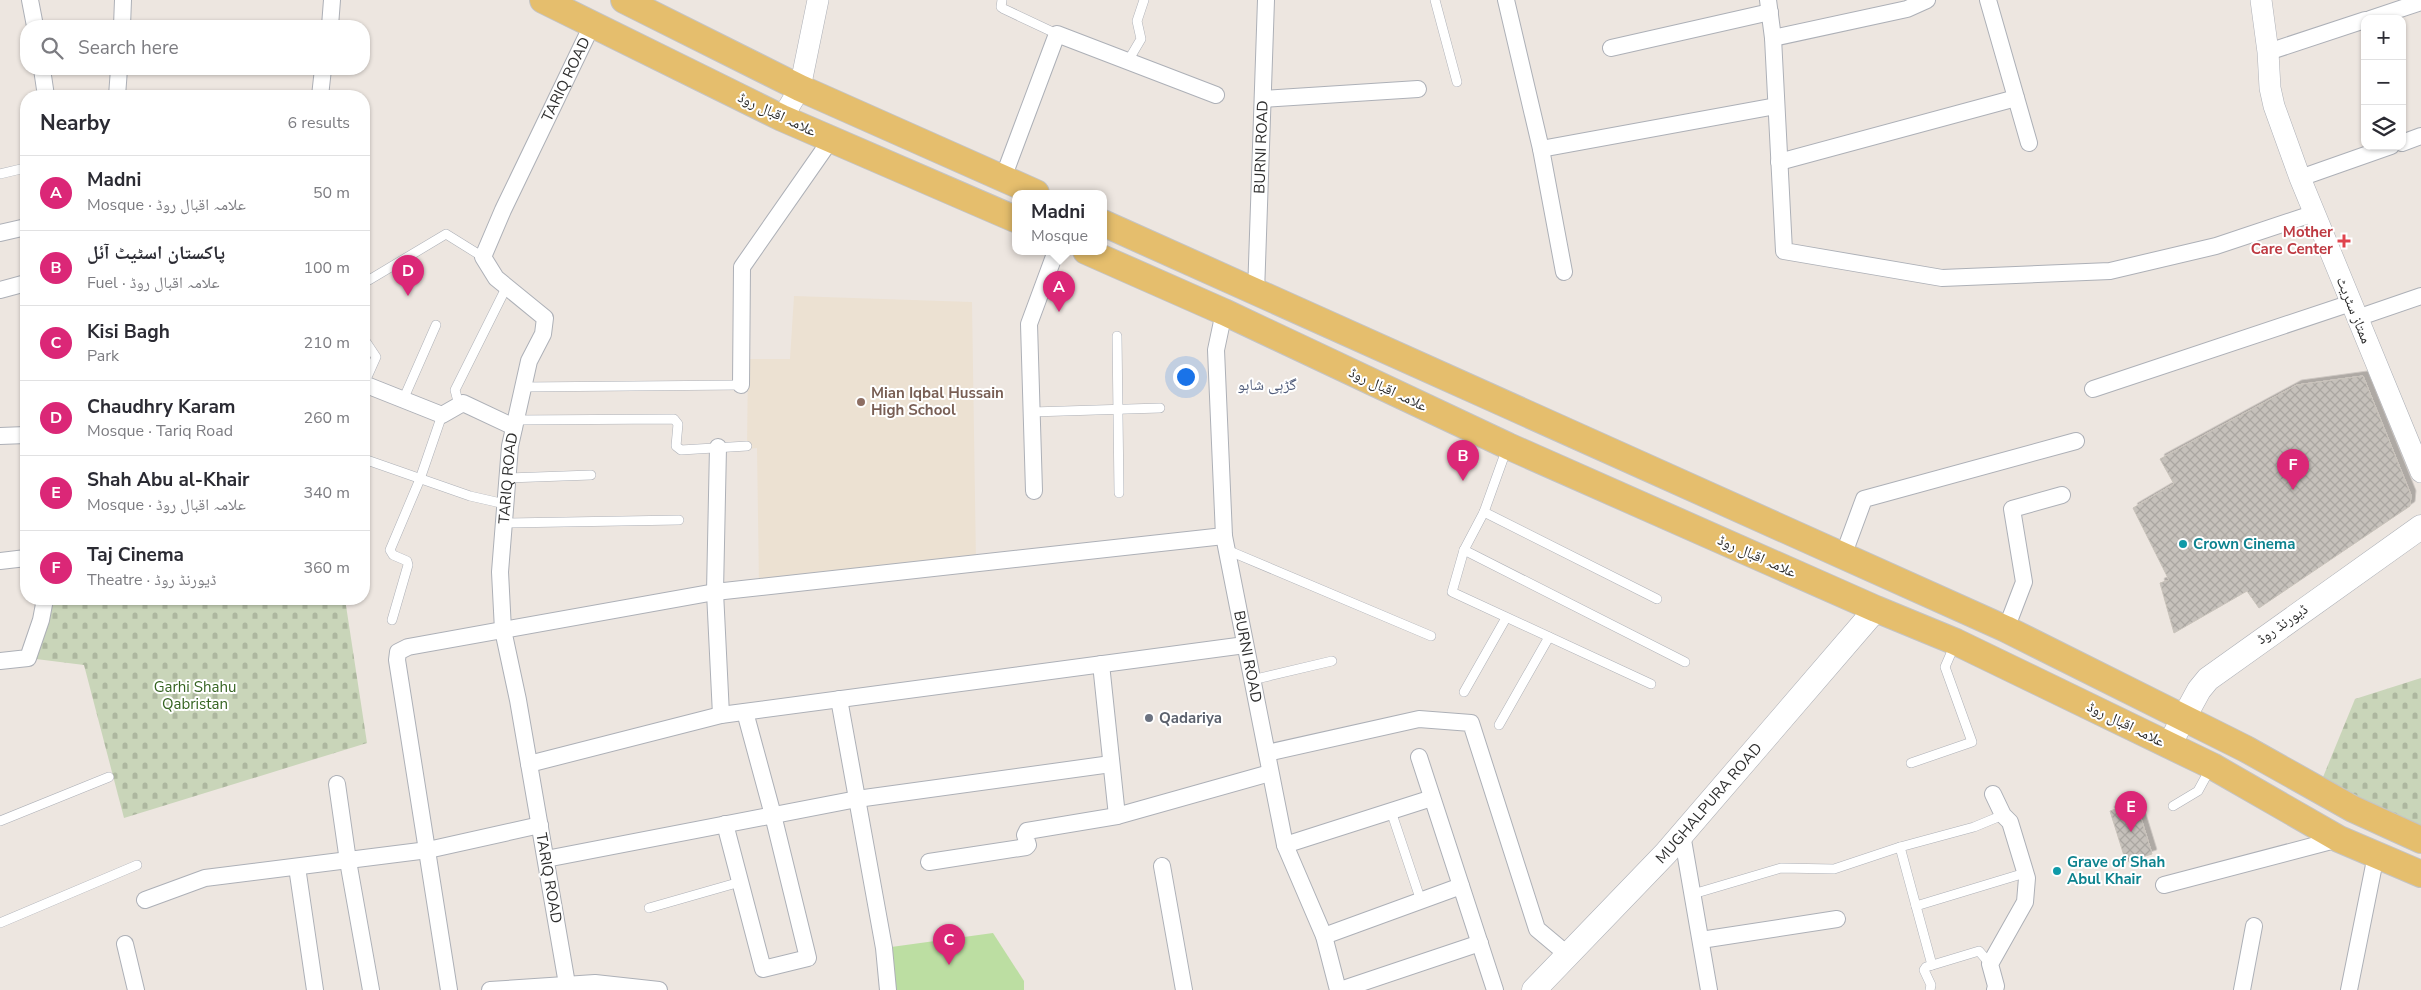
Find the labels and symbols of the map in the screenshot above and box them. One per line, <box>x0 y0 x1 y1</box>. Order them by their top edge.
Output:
street label: TARIQ ROAD <box>537 34 595 125</box>
street label: علامہ اقبال روڈ <box>735 87 820 141</box>
street label: BURNI ROAD <box>1249 100 1273 194</box>
place label: Mother Care Center <box>2251 222 2333 259</box>
marker: Mother Care Center <box>2337 234 2351 248</box>
pin: D <box>392 255 424 296</box>
pin: A <box>1043 271 1075 312</box>
street label: ممتاز سٹریٹ <box>2332 274 2377 347</box>
street label: علامہ اقبال روڈ <box>1346 362 1431 416</box>
your location <box>1173 364 1199 390</box>
district label: گڑہی شاہو <box>1237 374 1297 396</box>
place label: Mian Iqbal Hussain High School <box>871 383 1004 420</box>
marker: Mian Iqbal Hussain High School <box>855 396 867 408</box>
street label: TARIQ ROAD <box>494 431 523 525</box>
pin: B <box>1447 440 1479 481</box>
pin: F <box>2277 449 2309 490</box>
street label: علامہ اقبال روڈ <box>1714 530 1800 582</box>
place label: Crown Cinema <box>2193 534 2295 554</box>
marker: Crown Cinema <box>2177 538 2189 550</box>
street label: ڈیورنڈ روڈ <box>2252 599 2312 649</box>
street label: BURNI ROAD <box>1229 609 1267 704</box>
park label: Garhi Shahu Qabristan <box>154 677 236 714</box>
street label: علامہ اقبال روڈ <box>2084 697 2169 752</box>
place label: Qadariya <box>1159 708 1222 728</box>
marker: Qadariya <box>1143 712 1155 724</box>
street label: MUGHALPURA ROAD <box>1651 738 1767 868</box>
pin: E <box>2115 791 2147 832</box>
street label: TARIQ ROAD <box>531 831 567 925</box>
place label: Grave of Shah Abul Khair <box>2067 852 2165 889</box>
marker: Grave of Shah Abul Khair <box>2051 865 2063 877</box>
pin: C <box>933 924 965 965</box>

